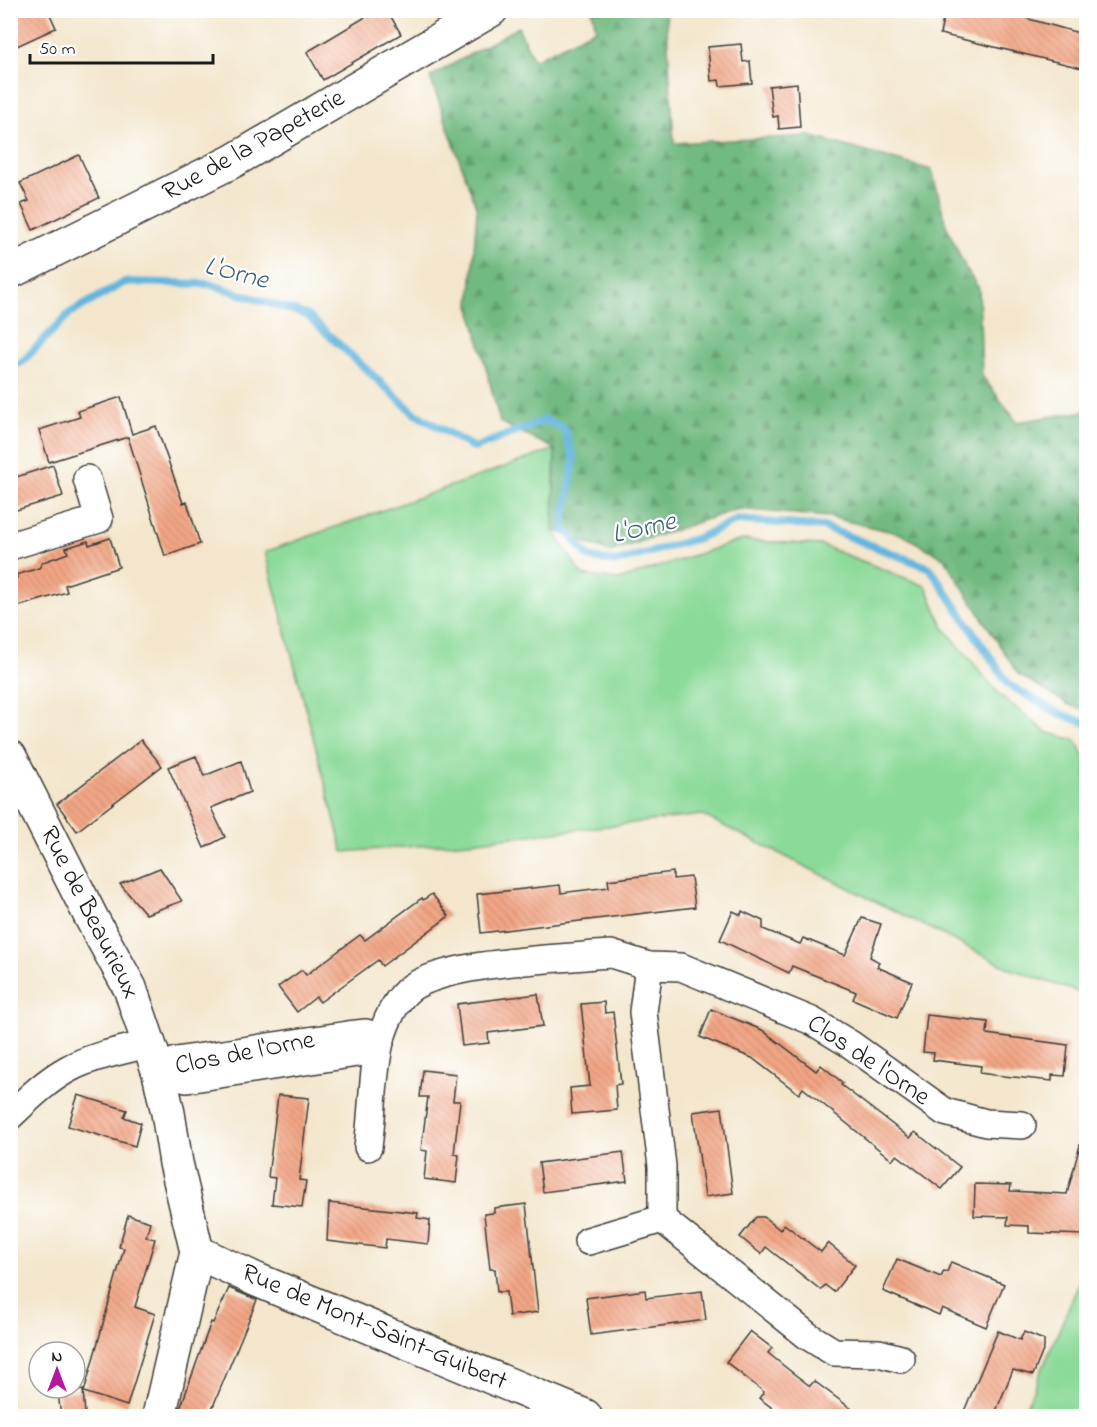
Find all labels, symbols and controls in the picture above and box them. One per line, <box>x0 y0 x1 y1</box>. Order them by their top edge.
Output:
scale bar <box>30 27 213 65</box>
text: 50 m <box>39 37 76 63</box>
street label: Rue de la Papeterie <box>156 80 352 212</box>
water label: L'Orne <box>200 247 274 301</box>
water label: L'Orne <box>608 502 682 555</box>
street label: Rue de Beaurieux <box>29 820 149 1006</box>
street label: Clos de l'Orne <box>799 1006 937 1116</box>
street label: Clos de l'Orne <box>172 1022 318 1086</box>
street label: Rue de Mont-Saint-Guibert <box>235 1255 513 1401</box>
north arrow <box>27 1340 87 1400</box>
text: N <box>52 1345 63 1369</box>

